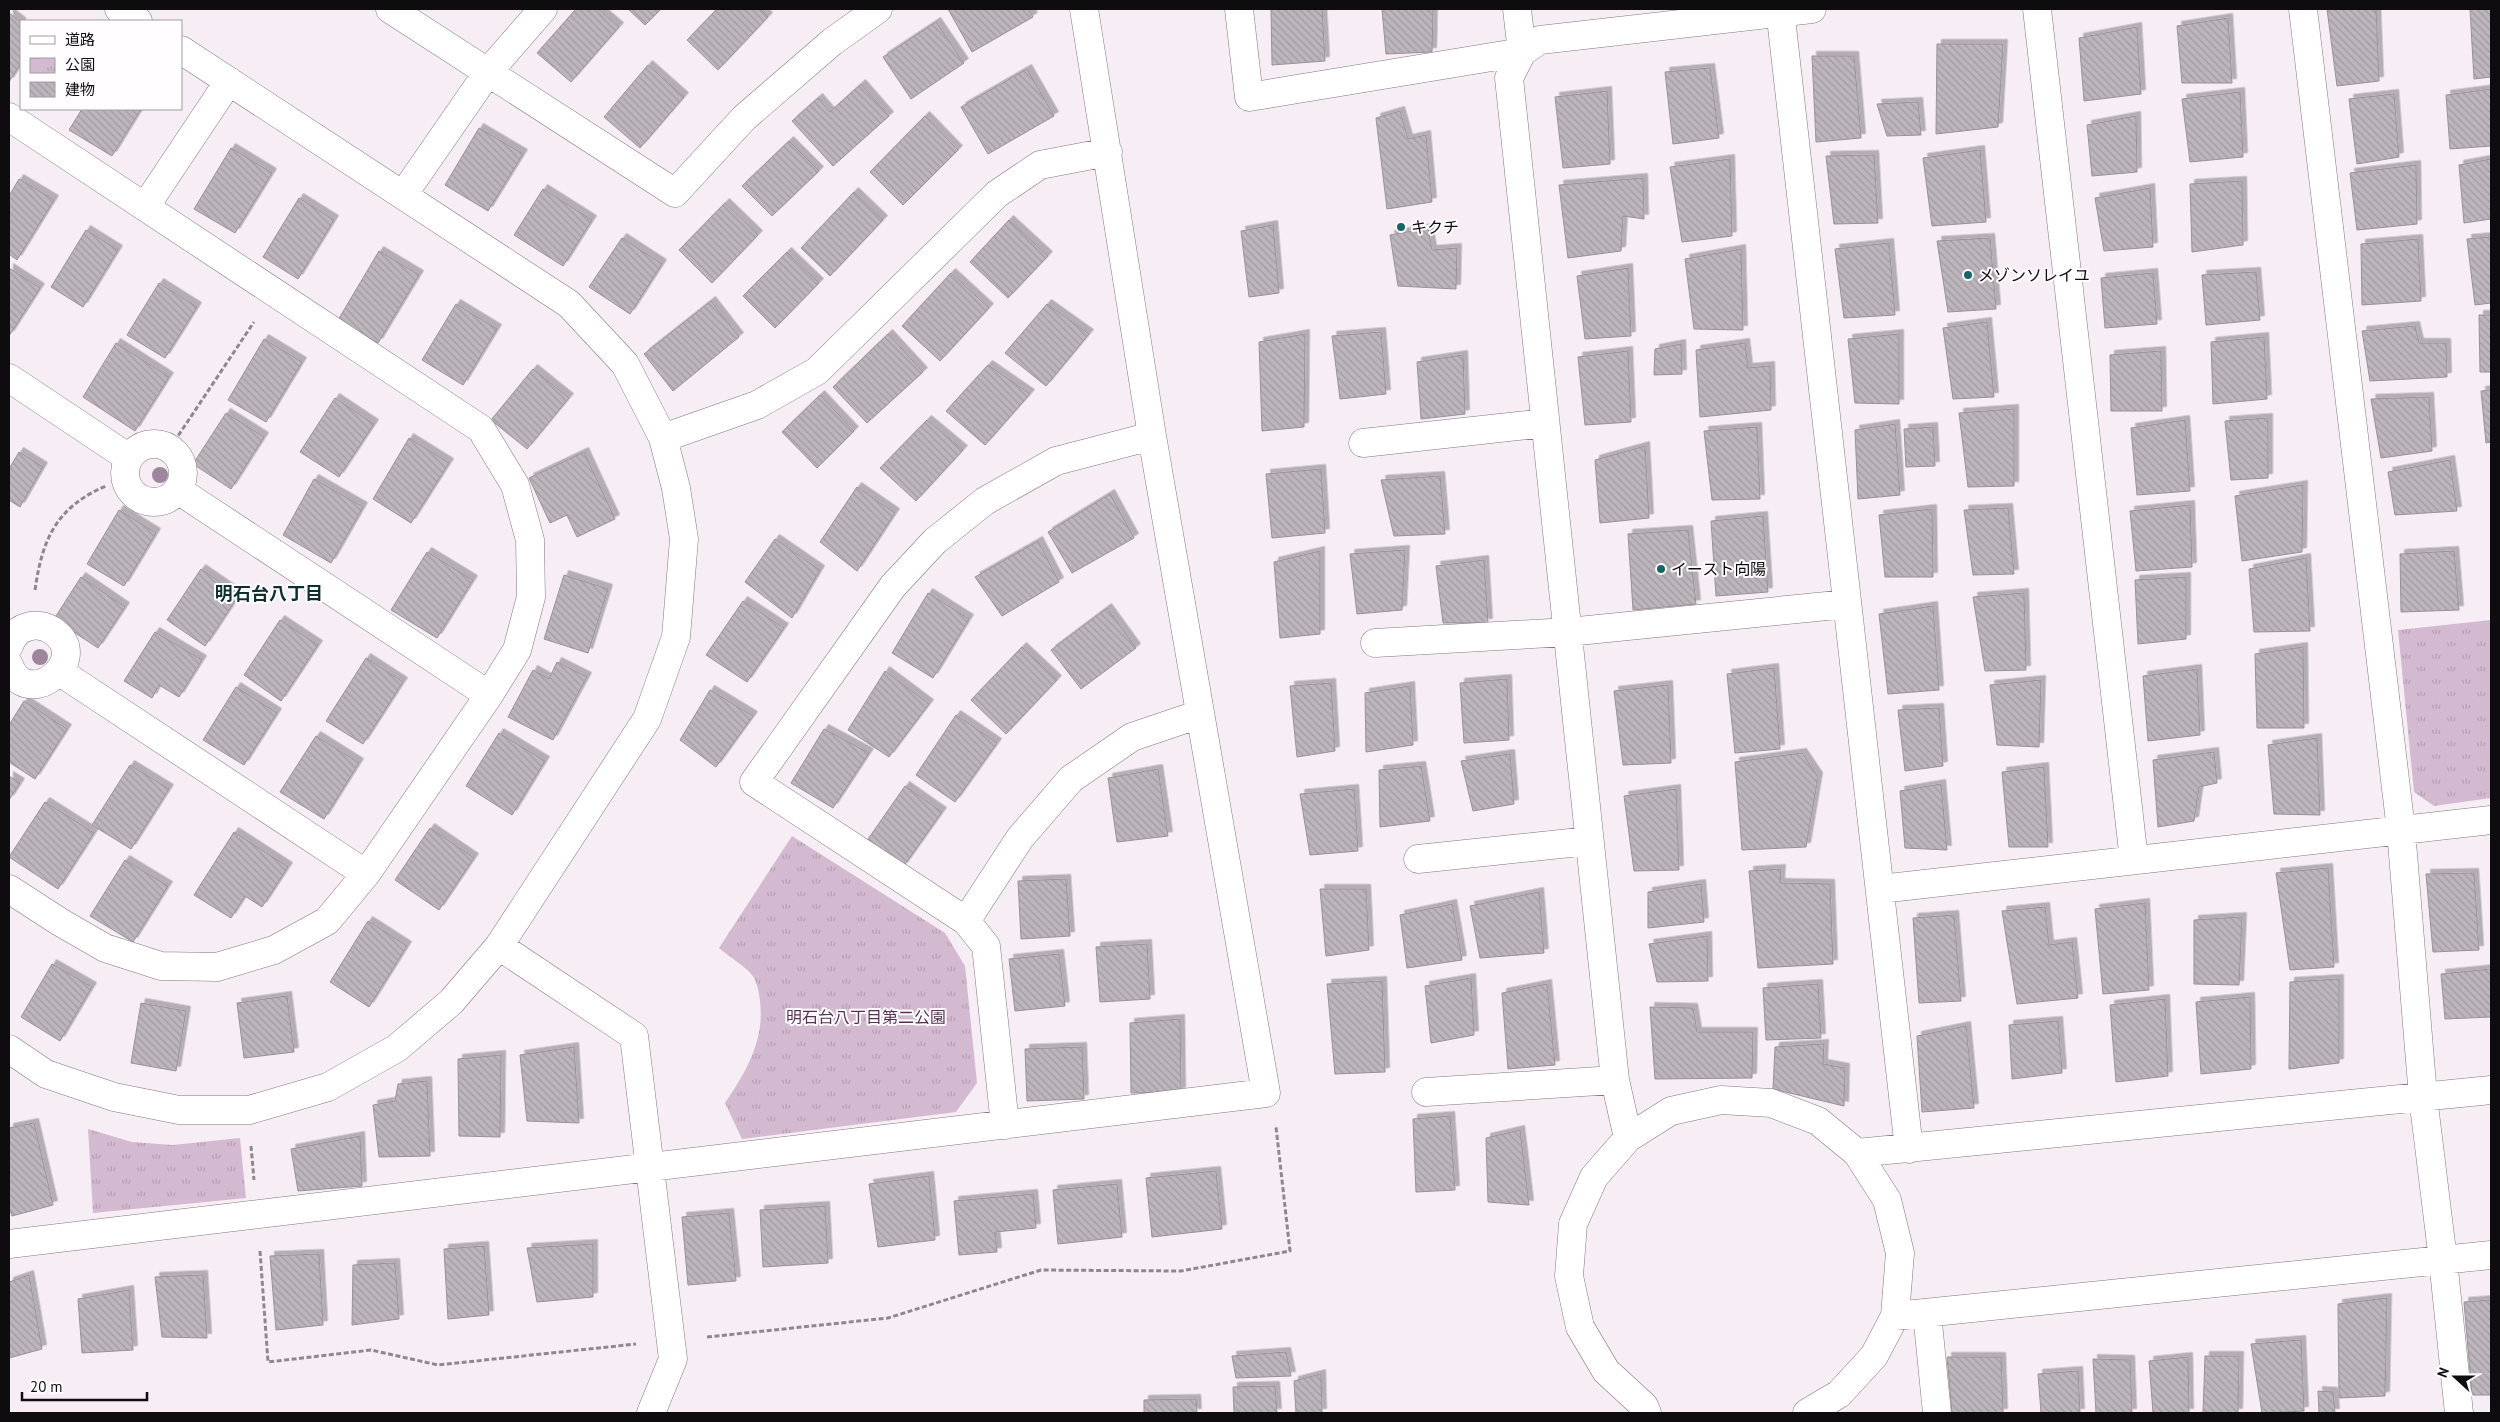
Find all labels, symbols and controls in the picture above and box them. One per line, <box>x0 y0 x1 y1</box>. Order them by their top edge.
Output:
legend <box>20 20 182 110</box>
text: 道路 <box>65 30 95 49</box>
text: 公園 <box>65 55 95 74</box>
text: 建物 <box>65 80 95 99</box>
place label: キクチ <box>1411 217 1459 237</box>
marker: キクチ <box>1395 221 1407 233</box>
place label: メゾンソレイユ <box>1978 265 2090 285</box>
marker: メゾンソレイユ <box>1962 269 1974 281</box>
place label: イースト向陽 <box>1671 559 1766 579</box>
marker: イースト向陽 <box>1655 563 1667 575</box>
district label: 明石台八丁目 <box>215 582 323 605</box>
park label: 明石台八丁目第二公園 <box>786 1007 946 1027</box>
north arrow <box>2430 1352 2480 1402</box>
text: N <box>2433 1365 2453 1380</box>
scale bar <box>22 1370 148 1402</box>
text: 20 m <box>30 1377 63 1396</box>

